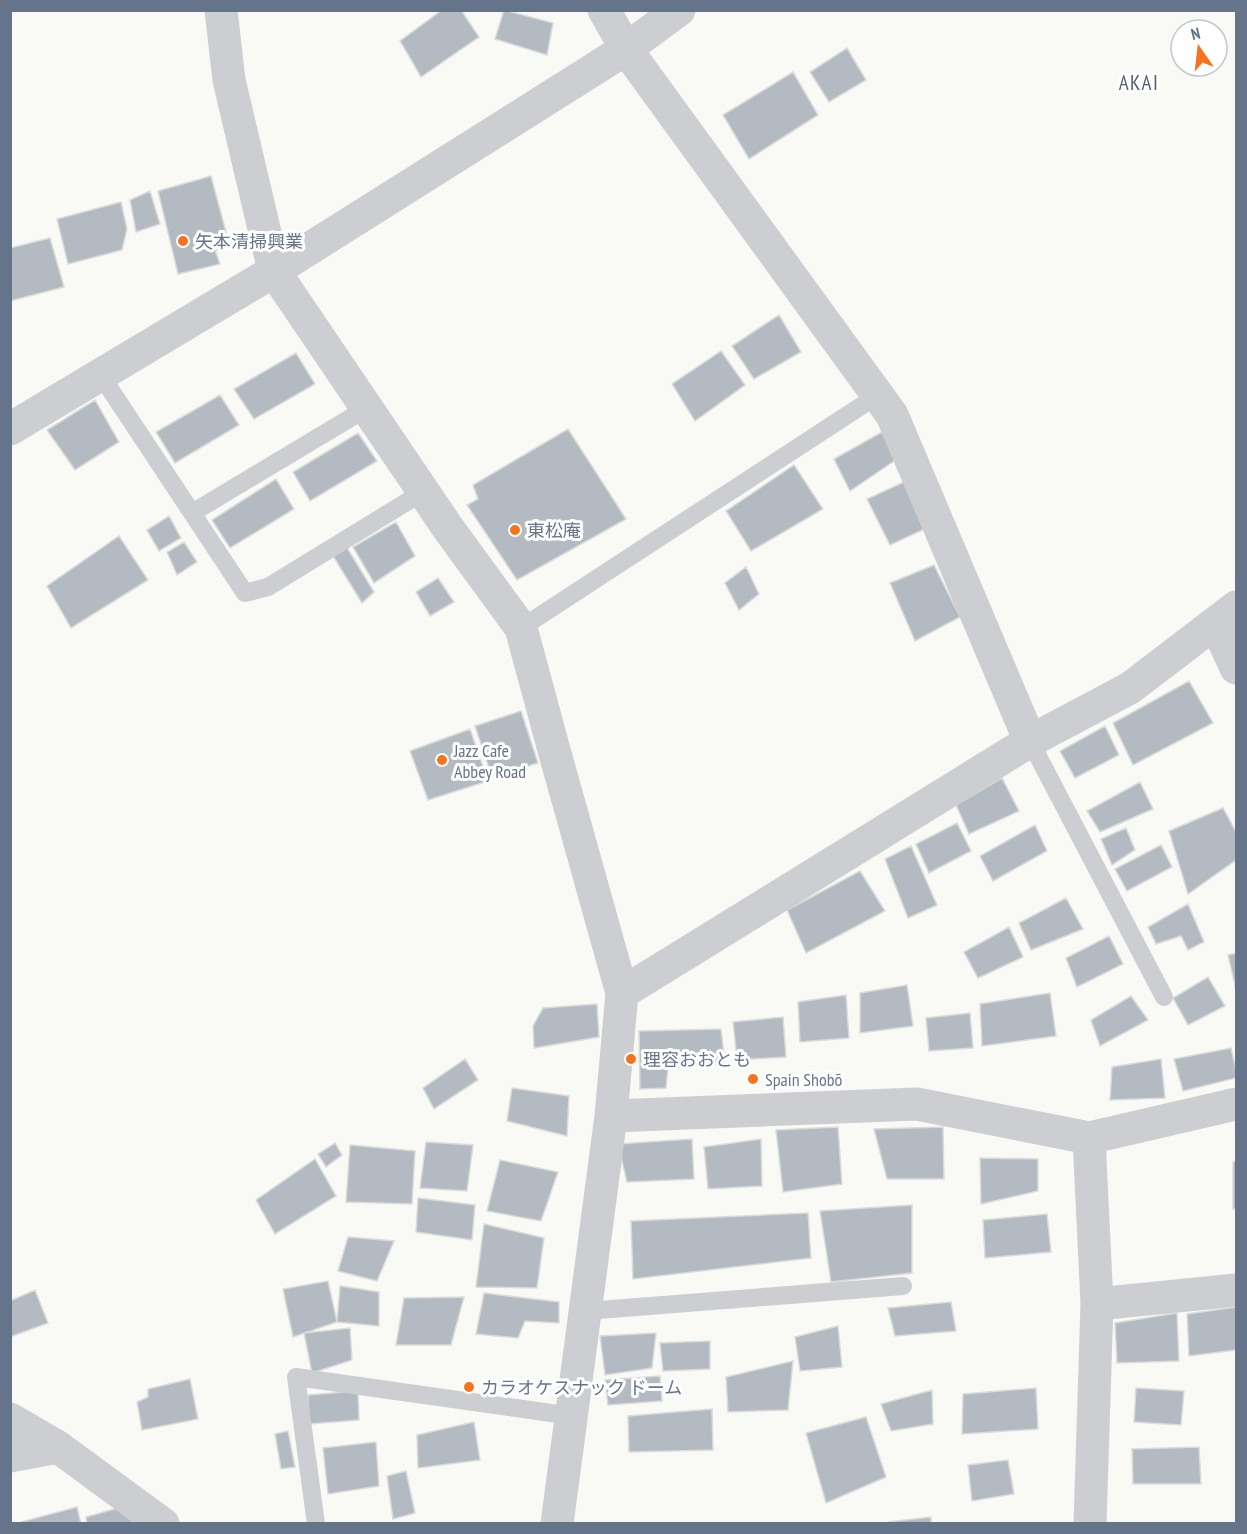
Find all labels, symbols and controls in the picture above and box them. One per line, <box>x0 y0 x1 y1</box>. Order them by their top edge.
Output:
north arrow <box>1169 18 1229 78</box>
text: N <box>1189 23 1202 44</box>
district label: AKAI <box>1119 69 1159 96</box>
place label: 矢本清掃興業 <box>195 230 303 253</box>
marker: 矢本清掃興業 <box>176 234 190 248</box>
place label: 東松庵 <box>527 519 581 542</box>
marker: 東松庵 <box>508 523 522 537</box>
place label: Jazz Cafe Abbey Road <box>453 739 526 783</box>
marker: Jazz Cafe Abbey Road <box>435 753 449 767</box>
place label: 理容おおとも <box>643 1048 751 1071</box>
marker: 理容おおとも <box>624 1052 638 1066</box>
place label: Spain Shobō <box>765 1068 843 1091</box>
marker: Spain Shobō <box>746 1072 760 1086</box>
place label: カラオケスナック ドーム <box>481 1376 682 1399</box>
marker: カラオケスナック ドーム <box>462 1380 476 1394</box>

